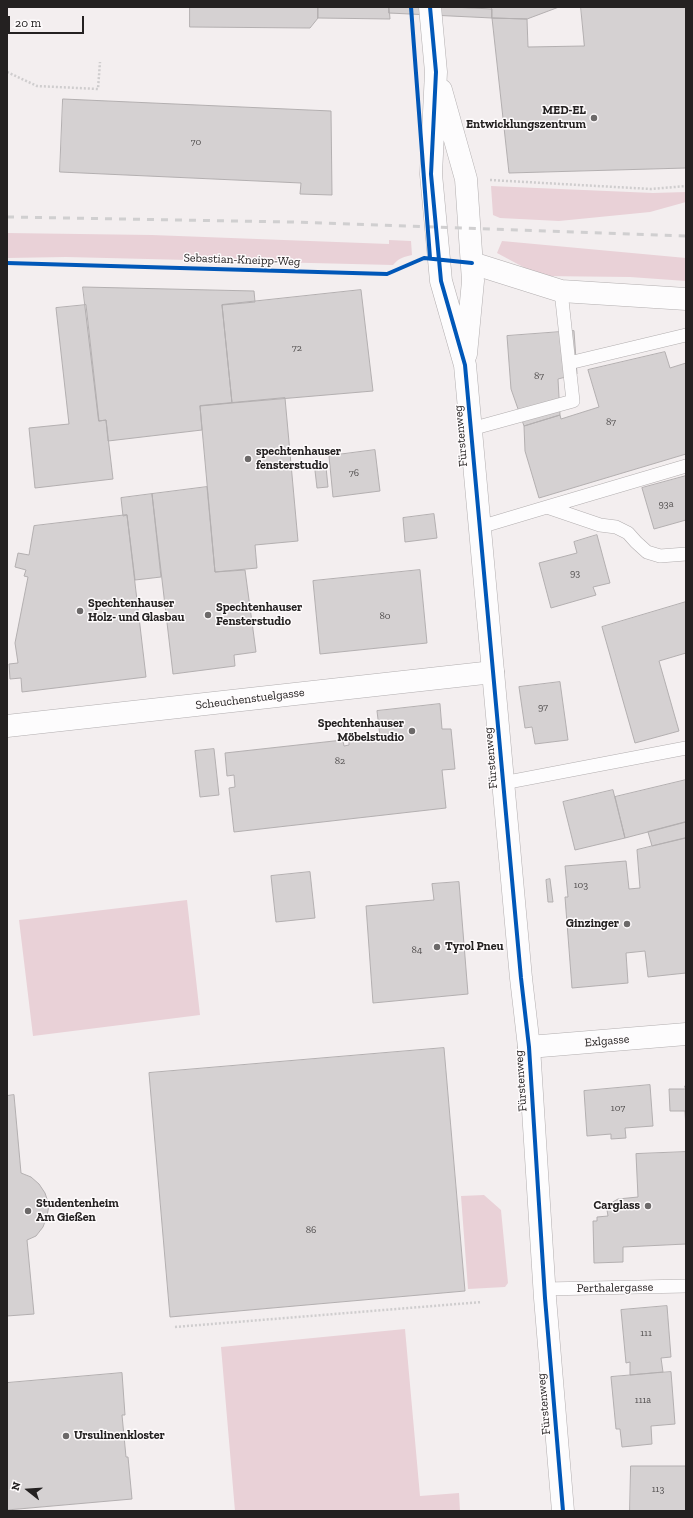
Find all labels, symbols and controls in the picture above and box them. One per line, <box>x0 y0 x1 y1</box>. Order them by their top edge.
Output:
scale bar <box>10 8 86 34</box>
text: 20 m <box>15 16 41 30</box>
place label: MED-EL Entwicklungszentrum <box>466 104 586 132</box>
marker: MED-EL Entwicklungszentrum <box>589 113 599 123</box>
house number: 70 <box>191 136 201 148</box>
street label: Sebastian-Kneipp-Weg <box>183 251 301 269</box>
house number: 72 <box>292 342 302 354</box>
house number: 87 <box>534 370 544 382</box>
street label: Fürstenweg <box>451 405 471 467</box>
house number: 87 <box>606 416 616 428</box>
place label: spechtenhauser fensterstudio <box>256 445 341 473</box>
marker: spechtenhauser fensterstudio <box>243 454 253 464</box>
house number: 76 <box>349 467 359 479</box>
house number: 93a <box>658 498 674 510</box>
house number: 93 <box>570 567 580 579</box>
place label: Spechtenhauser Holz- und Glasbau <box>88 597 185 625</box>
place label: Spechtenhauser Fensterstudio <box>216 601 302 629</box>
marker: Spechtenhauser Holz- und Glasbau <box>75 606 85 616</box>
marker: Spechtenhauser Fensterstudio <box>203 610 213 620</box>
house number: 80 <box>379 610 391 622</box>
street label: Scheuchenstuelgasse <box>195 685 305 713</box>
house number: 97 <box>538 701 548 713</box>
place label: Spechtenhauser Möbelstudio <box>318 717 404 745</box>
marker: Spechtenhauser Möbelstudio <box>407 726 417 736</box>
street label: Fürstenweg <box>481 727 501 789</box>
house number: 82 <box>335 755 345 767</box>
house number: 103 <box>574 879 588 891</box>
place label: Ginzinger <box>566 917 619 931</box>
marker: Ginzinger <box>622 919 632 929</box>
place label: Tyrol Pneu <box>445 940 504 954</box>
marker: Tyrol Pneu <box>432 942 442 952</box>
house number: 84 <box>412 944 422 956</box>
street label: Exlgasse <box>584 1032 630 1050</box>
street label: Fürstenweg <box>512 1050 530 1112</box>
house number: 107 <box>611 1102 625 1114</box>
place label: Studentenheim Am Gießen <box>36 1197 119 1225</box>
place label: Carglass <box>594 1199 640 1213</box>
marker: Carglass <box>643 1201 653 1211</box>
marker: Studentenheim Am Gießen <box>23 1206 33 1216</box>
house number: 86 <box>306 1224 316 1236</box>
street label: Perthalergasse <box>577 1280 653 1296</box>
house number: 111 <box>640 1327 652 1339</box>
street label: Fürstenweg <box>534 1373 554 1435</box>
house number: 111a <box>635 1394 651 1406</box>
place label: Ursulinenkloster <box>74 1429 165 1443</box>
marker: Ursulinenkloster <box>61 1431 71 1441</box>
north arrow <box>8 1470 48 1510</box>
text: N <box>9 1480 23 1492</box>
house number: 113 <box>652 1483 664 1495</box>

